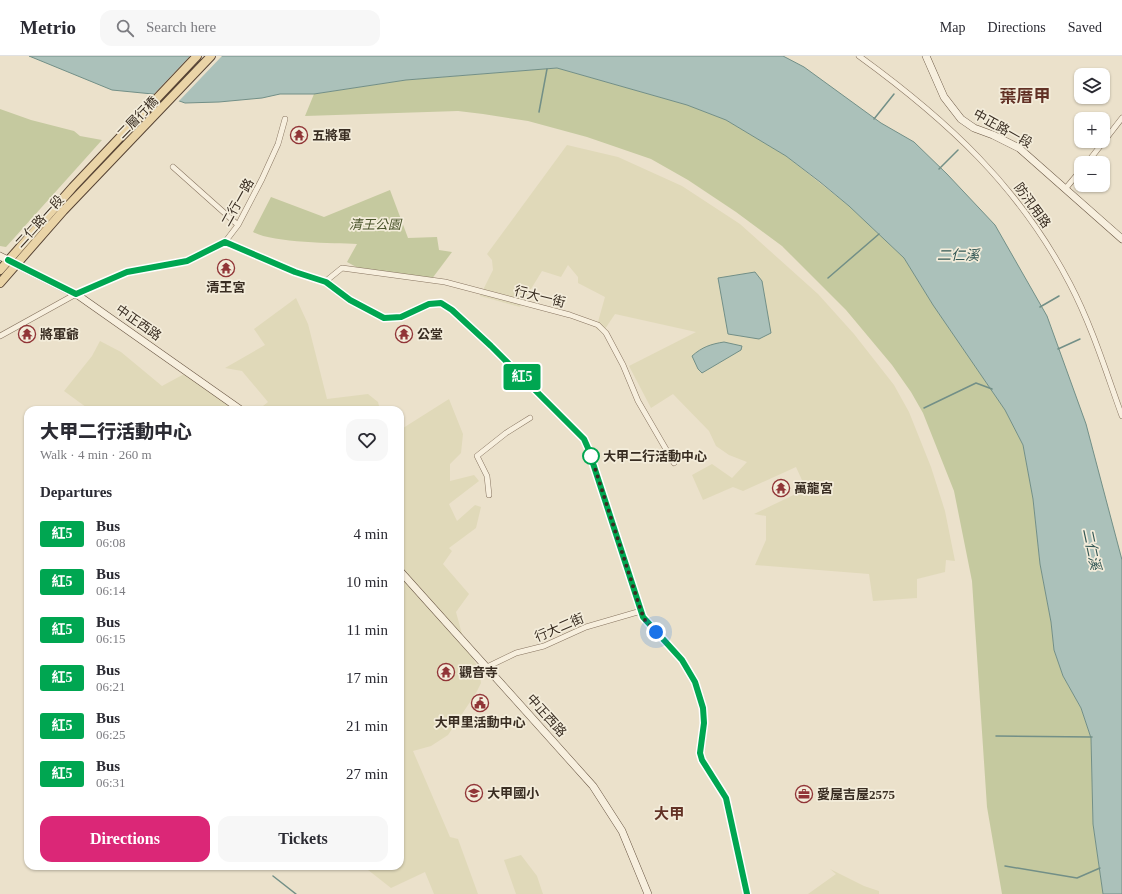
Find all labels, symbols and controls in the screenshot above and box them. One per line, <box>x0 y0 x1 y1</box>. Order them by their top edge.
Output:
search box <box>100 10 380 46</box>
text: Metrio <box>20 17 76 38</box>
icon: search <box>114 17 136 39</box>
text: Search here <box>146 19 216 35</box>
text: Map <box>940 20 965 35</box>
text: Directions <box>987 20 1046 35</box>
text: Saved <box>1068 20 1102 35</box>
map controls <box>1074 68 1110 192</box>
button: layers <box>1074 68 1110 104</box>
district label: 葉厝甲 <box>1000 87 1051 106</box>
street label: 二層行橋 <box>114 93 161 141</box>
street label: 中正路一段 <box>971 106 1035 151</box>
button: + <box>1074 112 1110 148</box>
temple icon: 五將軍 <box>289 125 309 145</box>
place label: 五將軍 <box>312 128 351 143</box>
button: − <box>1074 156 1110 192</box>
street label: 二行一路 <box>218 176 257 229</box>
street label: 防汛用路 <box>1011 180 1054 231</box>
street label: 二仁路一段 <box>12 192 67 251</box>
park label: 清王公園 <box>349 217 403 232</box>
water label: 二仁溪 <box>937 248 981 263</box>
temple icon: 清王宮 <box>216 258 236 278</box>
place label: 清王宮 <box>206 280 246 295</box>
street label: 行大一街 <box>513 283 567 310</box>
street label: 中正西路 <box>113 301 164 343</box>
temple icon: 將軍爺 <box>17 324 37 344</box>
temple icon: 公堂 <box>394 324 414 344</box>
place label: 將軍爺 <box>40 327 79 342</box>
place label: 公堂 <box>417 327 443 342</box>
line badge: 紅5 <box>504 364 540 390</box>
text: 紅5 <box>512 369 533 384</box>
button: heart <box>346 419 388 461</box>
text: 大甲二行活動中心 <box>40 421 192 442</box>
text: Walk · 4 min · 260 m <box>40 447 152 462</box>
marker: 大甲二行活動中心 <box>582 447 600 465</box>
place label: 大甲二行活動中心 <box>603 449 707 464</box>
temple icon: 萬龍宮 <box>771 478 791 498</box>
place label: 萬龍宮 <box>794 481 833 496</box>
text: Departures <box>40 484 112 500</box>
text: Bus <box>96 518 120 534</box>
text: 紅5 <box>52 526 73 541</box>
text: 4 min <box>353 526 388 542</box>
water label: 二仁溪 <box>1080 527 1104 573</box>
text: 06:08 <box>96 535 126 550</box>
text: Bus <box>96 566 120 582</box>
text: 紅5 <box>52 574 73 589</box>
text: 10 min <box>346 574 388 590</box>
text: 06:14 <box>96 583 126 598</box>
street label: 行大二街 <box>532 610 586 645</box>
text: Bus <box>96 614 120 630</box>
text: 紅5 <box>52 622 73 637</box>
text: 11 min <box>346 622 388 638</box>
your location <box>646 622 666 642</box>
text: 06:15 <box>96 631 126 646</box>
text: Bus <box>96 662 120 678</box>
temple icon: 觀音寺 <box>436 662 456 682</box>
place label: 觀音寺 <box>459 665 498 680</box>
text: 紅5 <box>52 670 73 685</box>
text: 17 min <box>346 670 388 686</box>
text: 06:21 <box>96 679 126 694</box>
street label: 中正西路 <box>524 691 570 740</box>
public building icon: 大甲里活動中心 <box>470 693 490 713</box>
text: Bus <box>96 710 120 726</box>
place label: 大甲里活動中心 <box>434 715 526 730</box>
text: 紅5 <box>52 718 73 733</box>
text: 21 min <box>346 718 388 734</box>
text: 06:25 <box>96 727 126 742</box>
text: Bus <box>96 758 120 774</box>
text: 紅5 <box>52 766 73 781</box>
text: 27 min <box>346 766 388 782</box>
text: 06:31 <box>96 775 126 790</box>
school or university icon: 大甲國小 <box>464 783 484 803</box>
office icon: 愛屋吉屋2575 <box>794 784 814 804</box>
place label: 大甲國小 <box>487 786 540 801</box>
place label: 愛屋吉屋2575 <box>817 787 896 802</box>
district label: 大甲 <box>654 806 684 822</box>
button: Directions <box>40 816 210 862</box>
button: Tickets <box>218 816 388 862</box>

